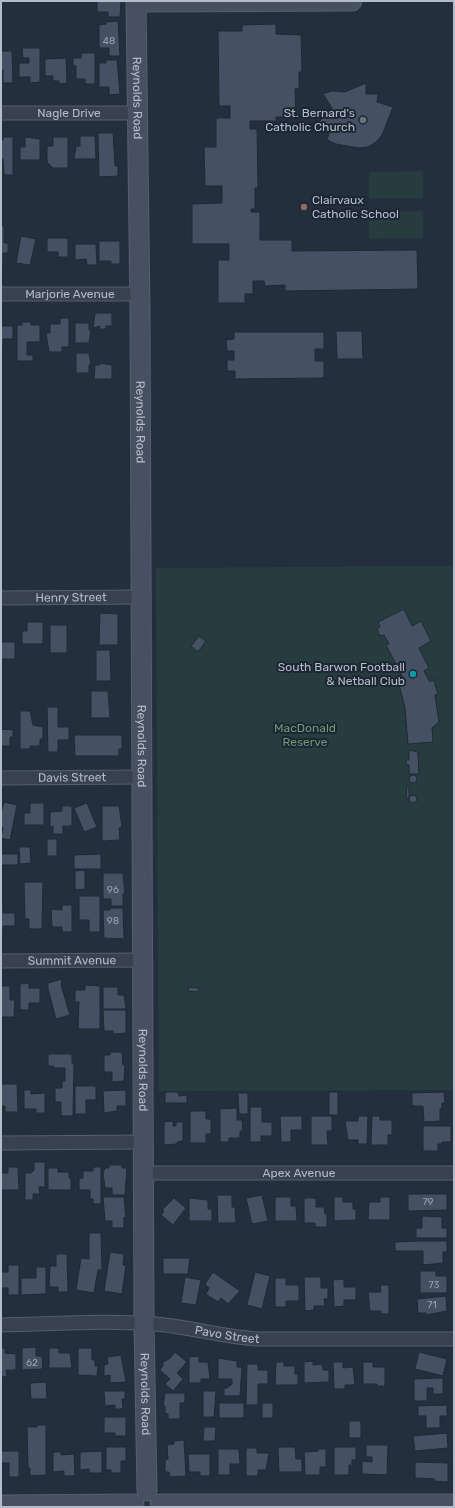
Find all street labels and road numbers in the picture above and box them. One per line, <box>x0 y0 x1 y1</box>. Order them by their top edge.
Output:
street label: Reynolds Road <box>130 57 145 139</box>
street label: Nagle Drive <box>37 106 101 120</box>
street label: Marjorie Avenue <box>25 287 115 301</box>
street label: Reynolds Road <box>133 381 148 463</box>
street label: Henry Street <box>35 590 107 605</box>
street label: Reynolds Road <box>135 705 149 787</box>
street label: Davis Street <box>38 770 106 785</box>
street label: Summit Avenue <box>28 953 116 968</box>
street label: Reynolds Road <box>136 1029 150 1111</box>
street label: Apex Avenue <box>263 1166 336 1180</box>
street label: Pavo Street <box>194 1323 260 1346</box>
street label: Reynolds Road <box>138 1352 153 1435</box>

